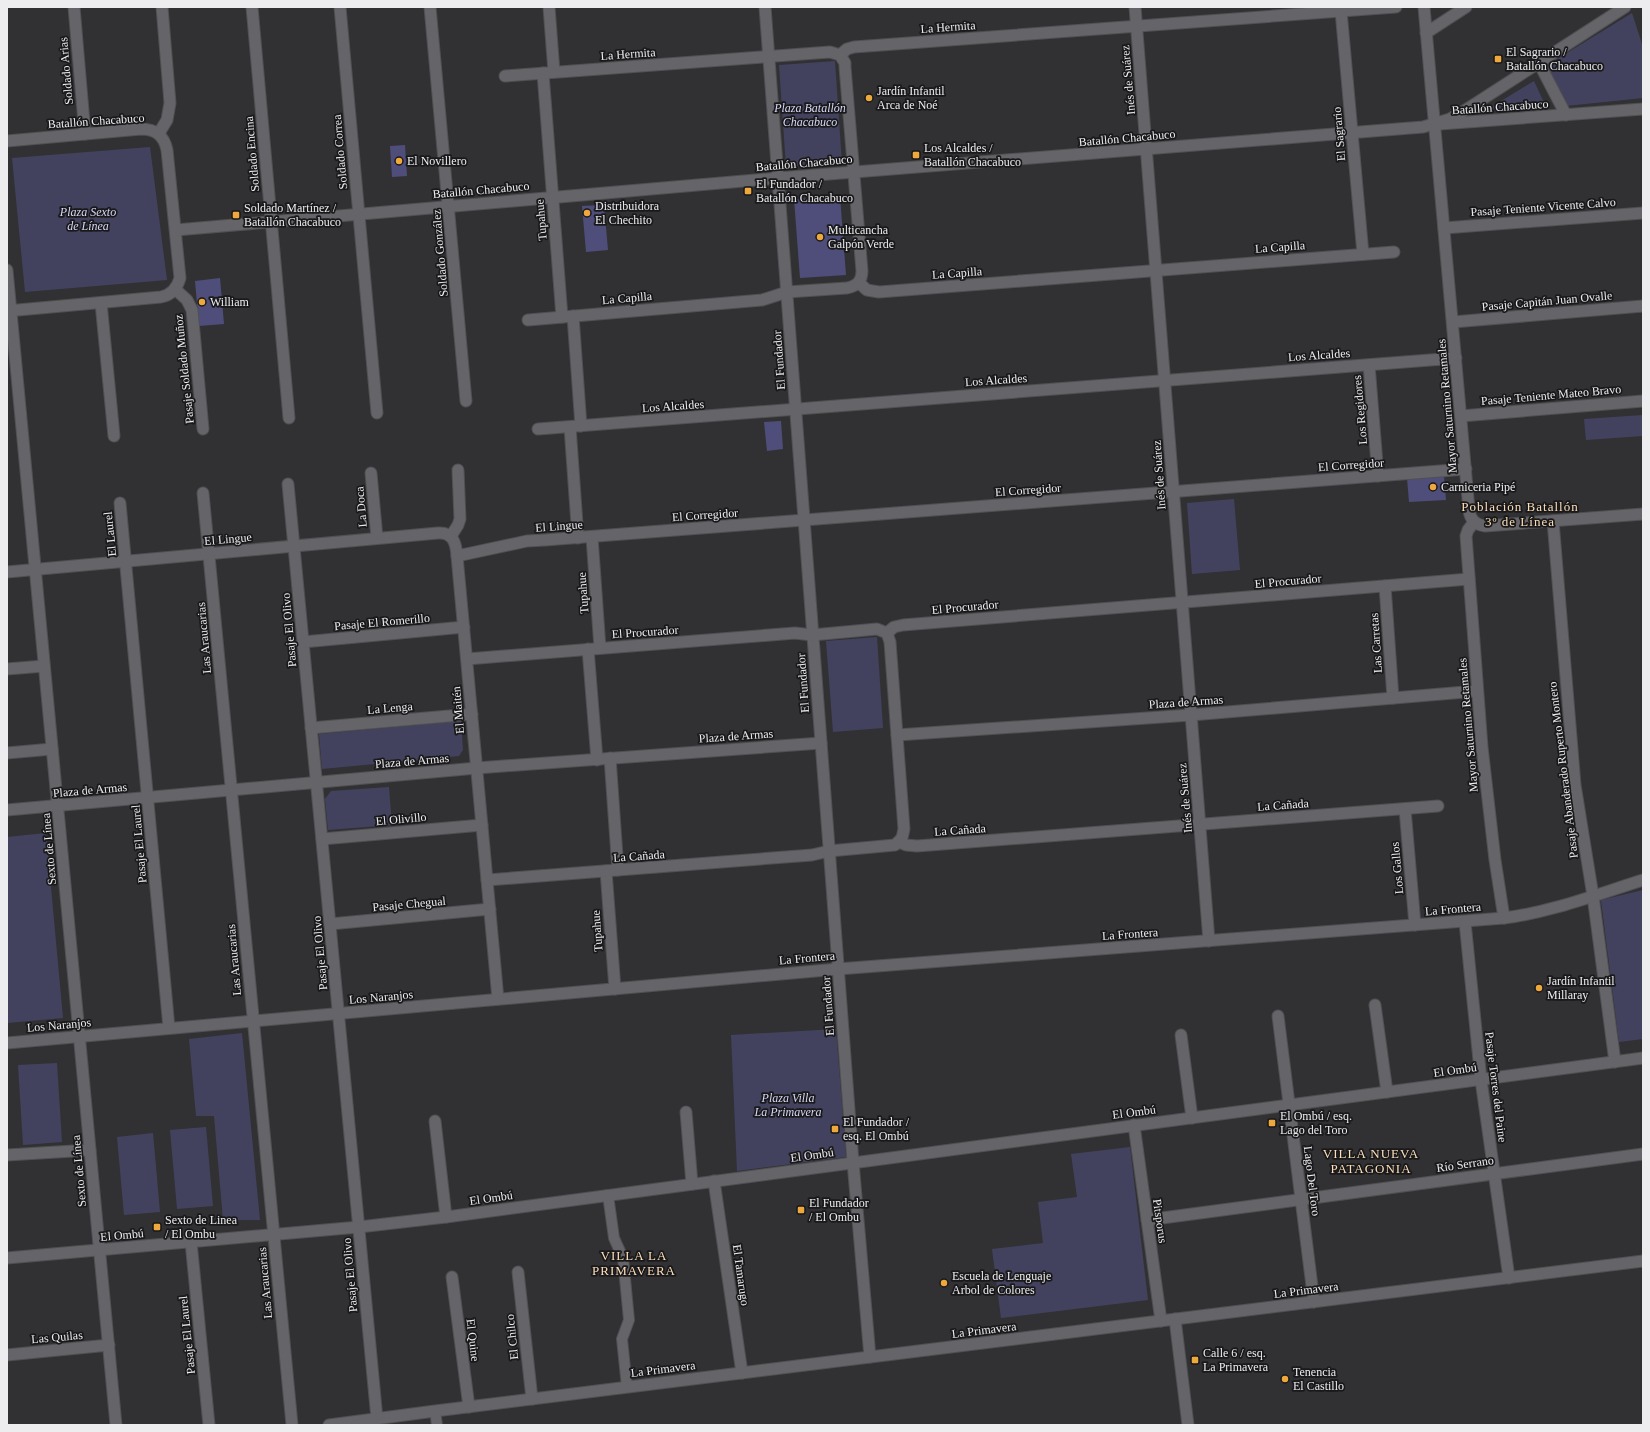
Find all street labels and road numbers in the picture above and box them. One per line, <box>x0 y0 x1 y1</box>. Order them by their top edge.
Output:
street label: La Hermita <box>920 18 977 36</box>
street label: Soldado Arias <box>56 36 76 105</box>
street label: La Hermita <box>600 45 657 63</box>
street label: Inés de Suárez <box>1118 45 1138 115</box>
street label: Batallón Chacabuco <box>1451 97 1549 117</box>
street label: El Sagrario <box>1330 106 1348 162</box>
street label: Batallón Chacabuco <box>47 111 145 131</box>
street label: Soldado Correa <box>330 113 350 190</box>
street label: Soldado Encina <box>242 115 262 192</box>
street label: Batallón Chacabuco <box>1078 127 1176 149</box>
street label: Batallón Chacabuco <box>755 152 853 174</box>
street label: Batallón Chacabuco <box>432 179 530 201</box>
street label: Pasaje Teniente Vicente Calvo <box>1470 195 1616 219</box>
street label: Tupahue <box>532 199 550 241</box>
street label: Soldado González <box>429 209 451 297</box>
street label: La Capilla <box>1254 238 1306 256</box>
street label: La Capilla <box>931 264 983 282</box>
street label: Pasaje Capitán Juan Ovalle <box>1481 288 1613 314</box>
street label: La Capilla <box>601 289 653 307</box>
street label: Pasaje Soldado Muñoz <box>171 314 197 424</box>
street label: El Fundador <box>770 330 788 390</box>
street label: Mayor Saturnino Retamales <box>1434 338 1460 474</box>
street label: Los Alcaldes <box>1287 346 1351 364</box>
street label: Los Alcaldes <box>964 371 1028 389</box>
street label: Los Regidores <box>1350 374 1370 445</box>
street label: Pasaje Teniente Mateo Bravo <box>1480 382 1622 408</box>
street label: Los Alcaldes <box>641 397 705 415</box>
street label: Inés de Suárez <box>1150 440 1168 510</box>
street label: El Corregidor <box>1317 456 1385 474</box>
street label: El Corregidor <box>994 481 1062 499</box>
street label: La Doca <box>352 485 370 528</box>
street label: El Corregidor <box>671 506 739 524</box>
street label: El Laurel <box>101 510 119 557</box>
street label: El Lingue <box>535 517 583 535</box>
street label: El Lingue <box>204 530 252 548</box>
street label: El Procurador <box>1254 571 1322 591</box>
street label: Tupahue <box>575 572 591 614</box>
street label: Pasaje El Olivo <box>279 592 299 668</box>
street label: El Procurador <box>931 597 999 617</box>
street label: Las Araucarias <box>194 601 214 674</box>
street label: Pasaje El Romerillo <box>334 611 430 633</box>
street label: Las Carretas <box>1367 612 1385 674</box>
street label: El Procurador <box>611 623 679 641</box>
street label: El Fundador <box>794 653 812 713</box>
street label: Mayor Saturnino Retamales <box>1455 657 1481 793</box>
street label: Pasaje Abanderado Ruperto Montero <box>1545 681 1581 859</box>
street label: El Maitén <box>449 686 467 734</box>
street label: Plaza de Armas <box>1148 692 1224 712</box>
street label: La Lenga <box>367 699 414 717</box>
street label: Plaza de Armas <box>698 726 774 746</box>
street label: Plaza de Armas <box>374 751 450 771</box>
street label: Inés de Suárez <box>1175 763 1195 833</box>
street label: Plaza de Armas <box>52 780 128 800</box>
street label: La Cañada <box>1257 796 1310 814</box>
street label: Pasaje El Laurel <box>129 804 149 884</box>
street label: El Olivillo <box>375 810 427 828</box>
street label: Sexto de Línea <box>39 812 59 885</box>
street label: La Cañada <box>934 821 987 839</box>
street label: Los Gallos <box>1388 841 1406 895</box>
street label: La Cañada <box>613 847 666 865</box>
street label: Pasaje Chegual <box>372 894 447 914</box>
street label: La Frontera <box>1424 900 1482 918</box>
street label: Tupahue <box>589 910 605 952</box>
street label: Pasaje El Olivo <box>310 915 330 991</box>
street label: Las Araucarias <box>224 923 244 996</box>
street label: La Frontera <box>1101 925 1159 943</box>
street label: La Frontera <box>778 949 836 967</box>
street label: El Fundador <box>819 976 837 1036</box>
street label: Los Naranjos <box>348 987 414 1007</box>
street label: Los Naranjos <box>26 1015 92 1035</box>
street label: Pasaje Torres del Paine <box>1482 1031 1510 1143</box>
street label: El Ombú <box>1432 1060 1478 1080</box>
street label: El Ombú <box>1111 1102 1157 1122</box>
street label: Sexto de Línea <box>69 1134 89 1207</box>
street label: El Ombú <box>789 1145 835 1165</box>
street label: Lago Del Toro <box>1301 1145 1323 1217</box>
street label: Río Serrano <box>1435 1153 1495 1175</box>
street label: El Ombú <box>468 1188 514 1208</box>
street label: Pitsporus <box>1150 1198 1170 1244</box>
street label: El Ombú <box>100 1226 144 1244</box>
street label: Pasaje El Olivo <box>340 1237 360 1313</box>
street label: El Tamarugo <box>730 1243 752 1307</box>
street label: Las Araucarias <box>255 1246 275 1319</box>
street label: La Primavera <box>1273 1279 1340 1301</box>
street label: Pasaje El Laurel <box>176 1295 198 1375</box>
street label: El Chilco <box>503 1314 521 1360</box>
street label: El Quine <box>463 1318 483 1362</box>
street label: La Primavera <box>951 1319 1018 1341</box>
street label: Las Quilas <box>31 1328 84 1346</box>
street label: La Primavera <box>630 1358 697 1380</box>

